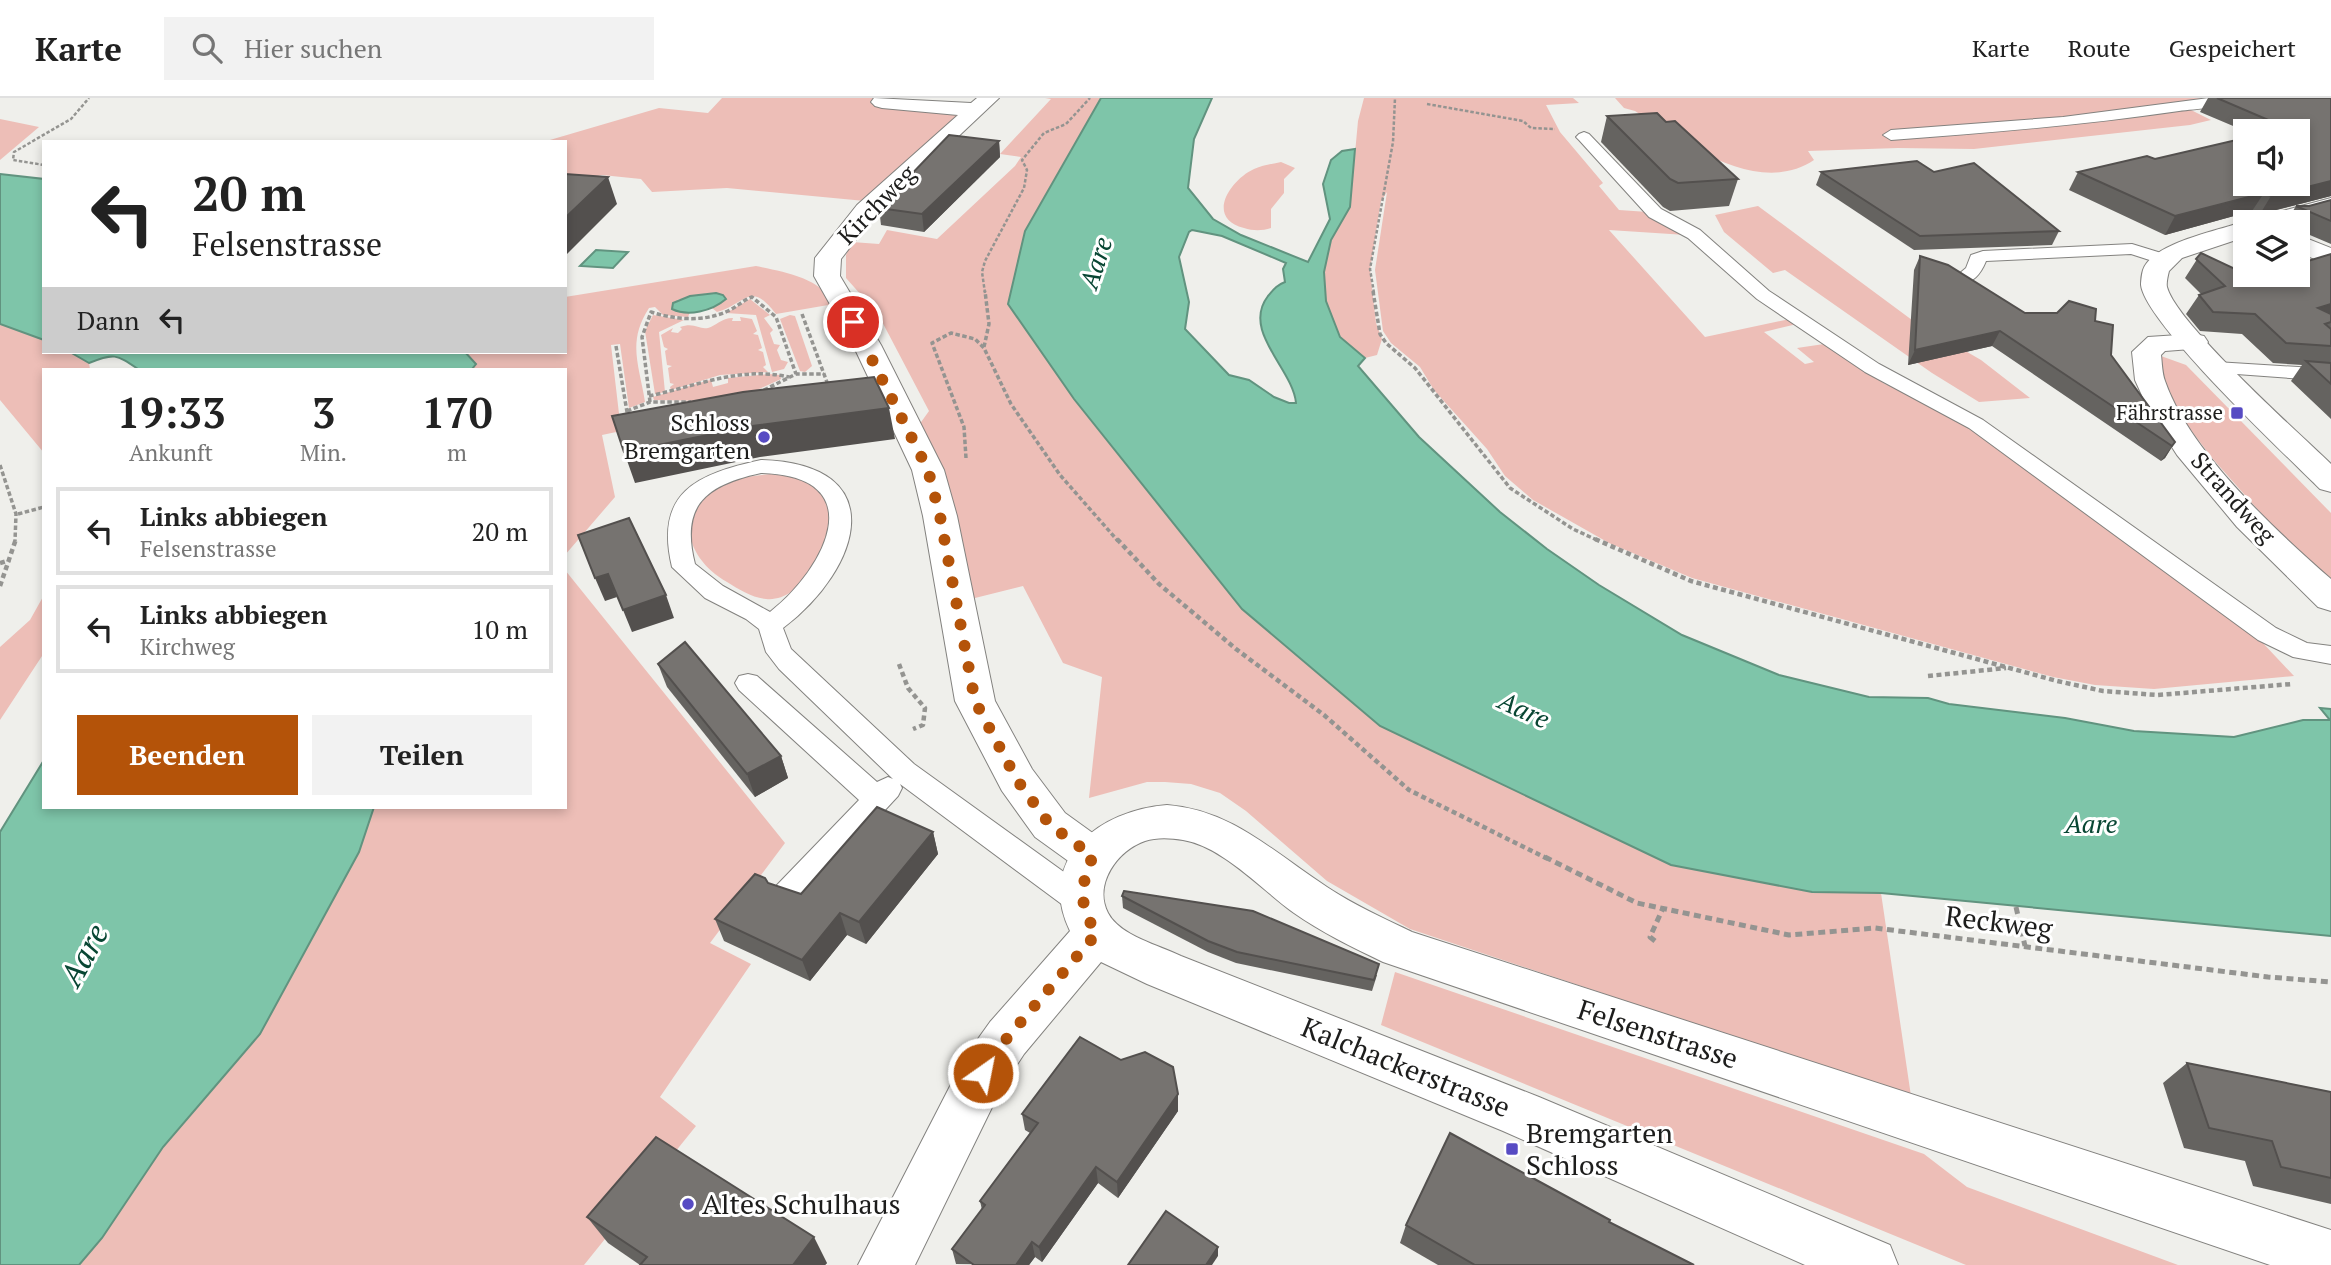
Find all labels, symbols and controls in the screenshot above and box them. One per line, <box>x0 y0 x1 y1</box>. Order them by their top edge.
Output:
search box <box>164 17 654 80</box>
text: Karte <box>35 27 122 70</box>
icon: search <box>188 29 226 67</box>
text: Hier suchen <box>244 31 382 65</box>
text: Karte <box>1972 32 2030 64</box>
text: Route <box>2068 32 2131 64</box>
text: Gespeichert <box>2169 32 2296 64</box>
map controls <box>2233 119 2310 287</box>
button: sound <box>2233 119 2310 196</box>
street label: Kirchweg <box>830 157 922 251</box>
text: 20 m <box>192 160 306 225</box>
icon: left <box>77 168 168 259</box>
button: layers <box>2233 210 2310 287</box>
text: Felsenstrasse <box>192 223 382 265</box>
water label: Aare <box>1070 232 1119 295</box>
pin <box>823 292 883 352</box>
icon: left <box>153 301 191 339</box>
text: Dann <box>77 303 139 337</box>
icon: arrive <box>834 303 872 341</box>
text: 19:33 <box>116 384 226 440</box>
text: 3 <box>312 384 335 440</box>
text: 170 <box>421 384 493 440</box>
place label: Fährstrasse <box>2116 398 2223 426</box>
marker: Fährstrasse <box>2229 405 2245 421</box>
place label: Schloss Bremgarten <box>624 406 750 466</box>
marker: Schloss Bremgarten <box>756 429 772 445</box>
text: Ankunft <box>129 437 213 468</box>
text: Min. <box>300 437 347 468</box>
text: m <box>447 437 467 468</box>
street label: Strandweg <box>2184 445 2284 550</box>
text: Links abbiegen <box>140 499 328 533</box>
icon: left <box>81 512 119 550</box>
text: 20 m <box>472 514 528 548</box>
text: Felsenstrasse <box>140 533 277 564</box>
text: Links abbiegen <box>140 597 328 631</box>
icon: left <box>81 610 119 648</box>
text: 10 m <box>472 612 528 646</box>
text: Kirchweg <box>140 631 235 662</box>
water label: Aare <box>1492 682 1556 736</box>
button: Beenden <box>77 715 298 795</box>
button: Teilen <box>312 715 532 795</box>
water label: Aare <box>2063 806 2117 840</box>
street label: Reckweg <box>1943 897 2056 947</box>
water label: Aare <box>48 916 117 995</box>
street label: Felsenstrasse <box>1573 990 1743 1077</box>
street label: Kalchackerstrasse <box>1296 1008 1516 1125</box>
position arrow <box>946 1036 1020 1110</box>
place label: Bremgarten Schloss <box>1526 1114 1673 1183</box>
marker: Bremgarten Schloss <box>1504 1141 1520 1157</box>
place label: Altes Schulhaus <box>702 1185 901 1222</box>
marker: Altes Schulhaus <box>680 1196 696 1212</box>

